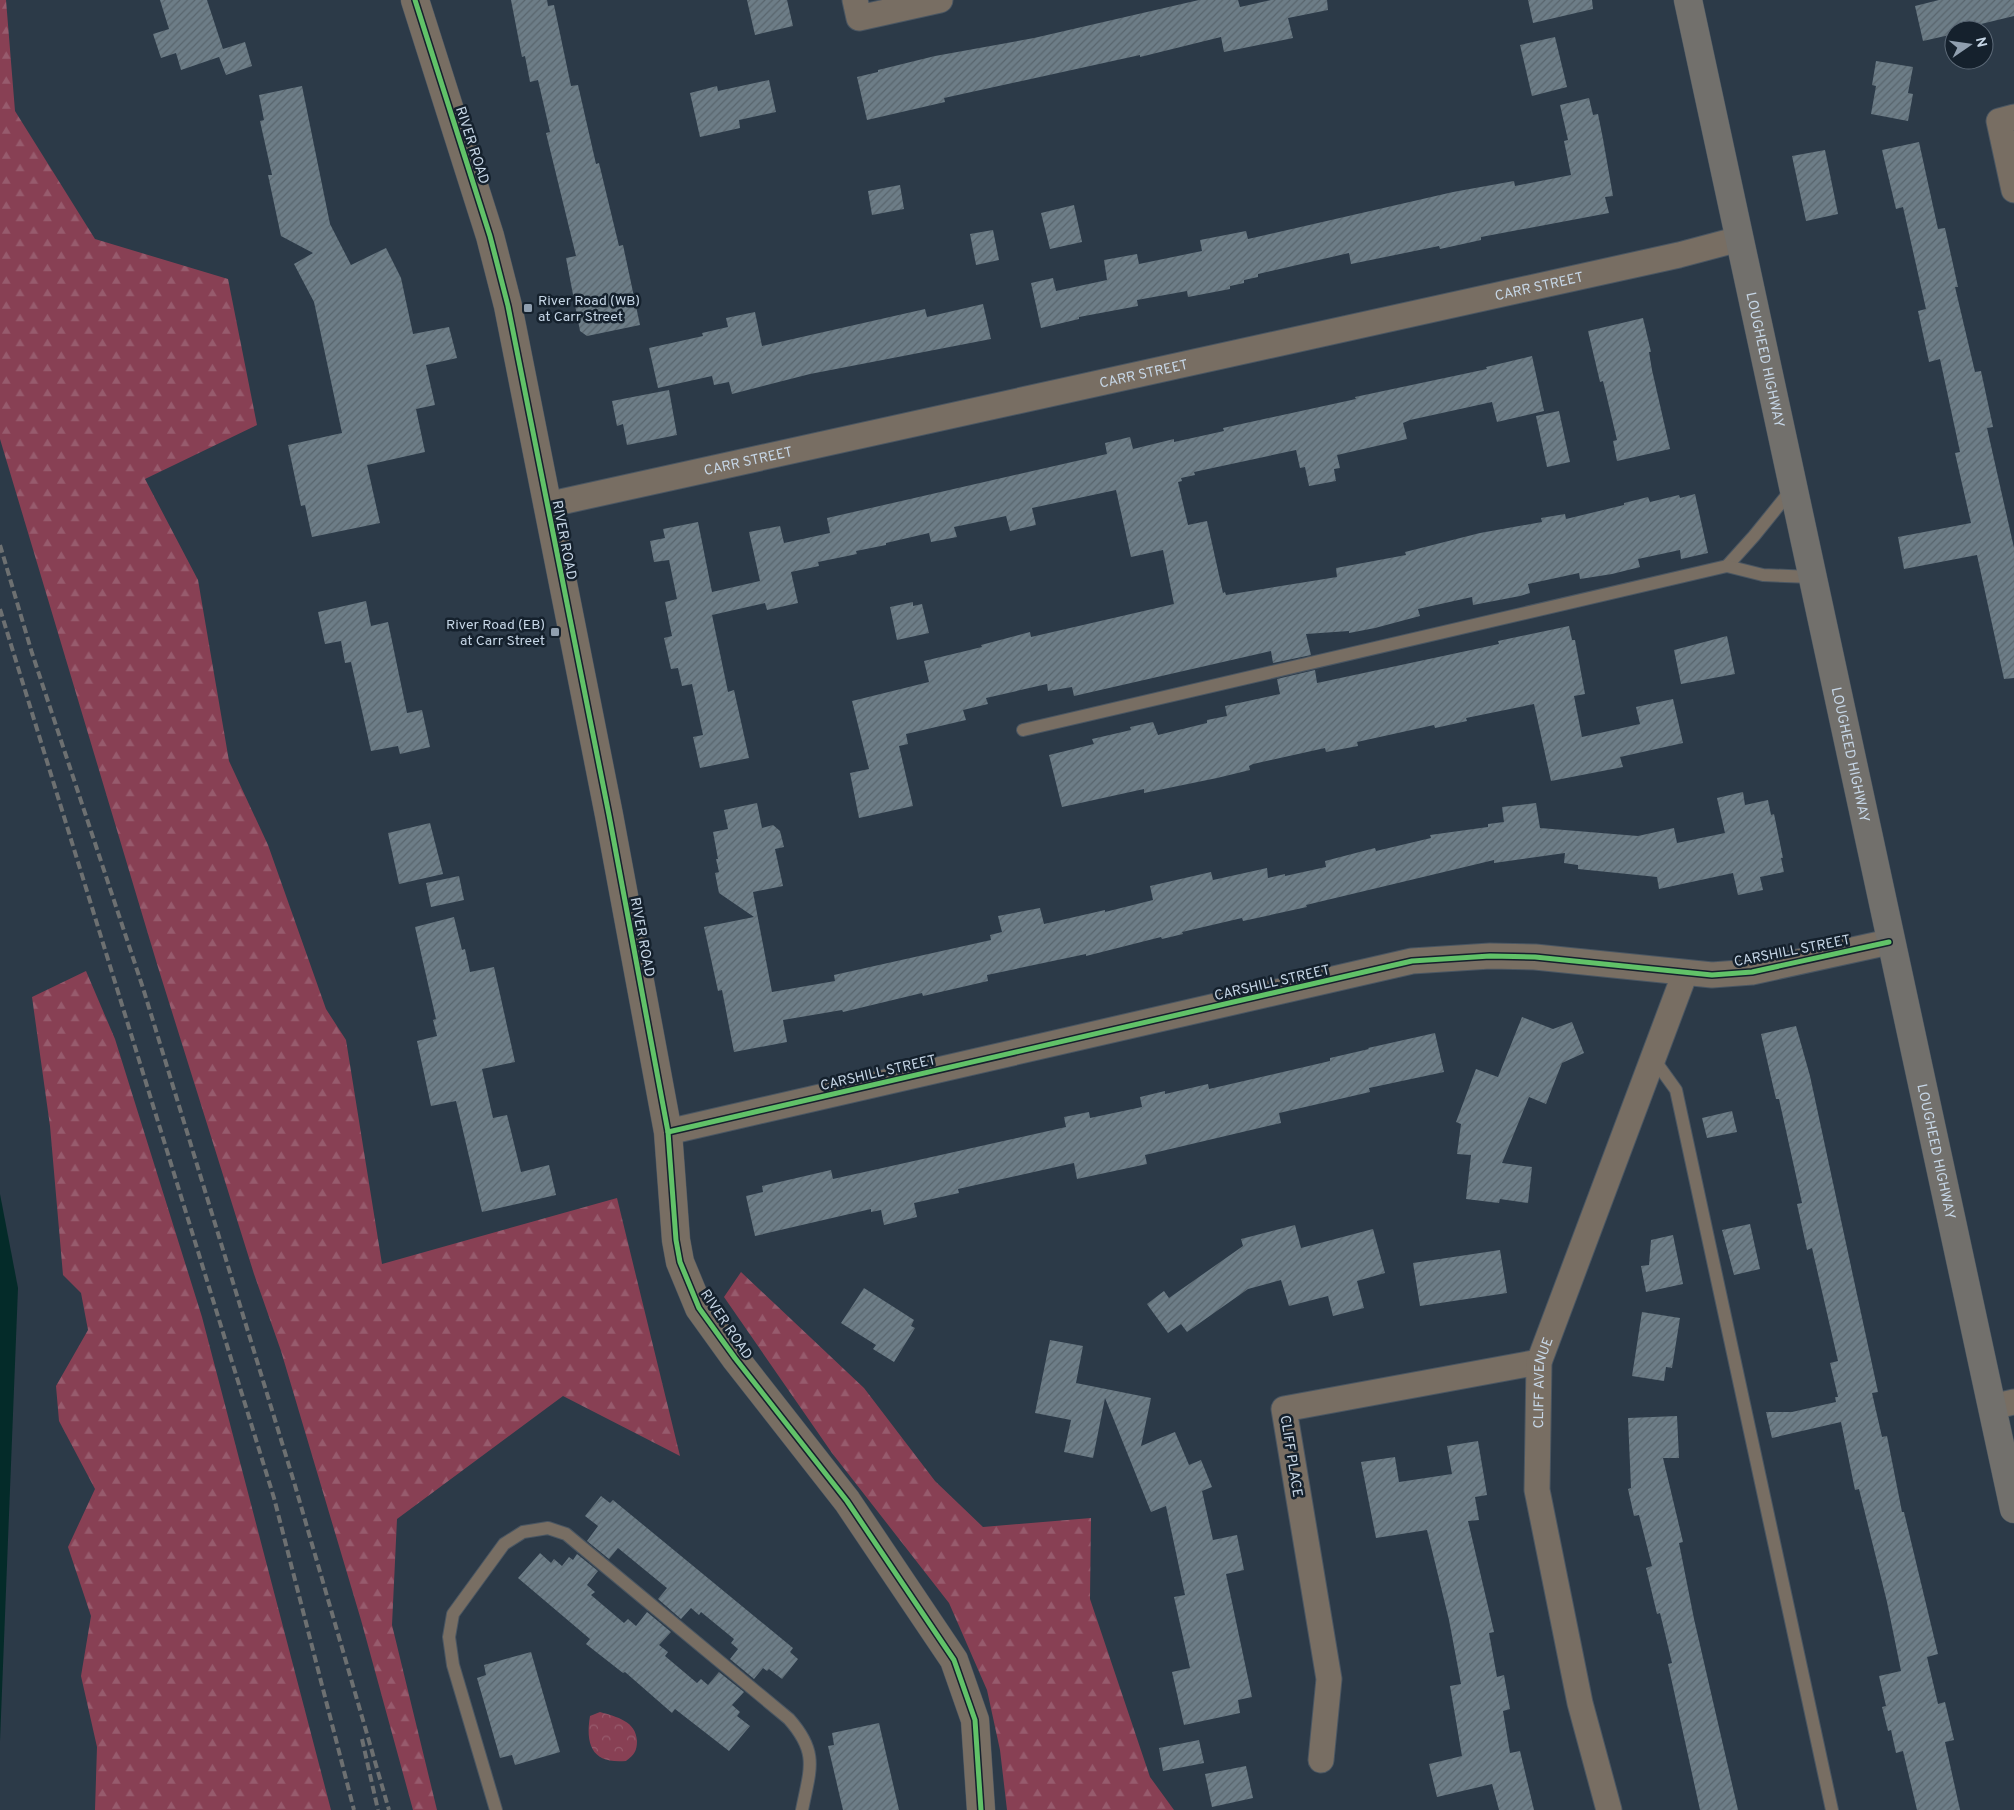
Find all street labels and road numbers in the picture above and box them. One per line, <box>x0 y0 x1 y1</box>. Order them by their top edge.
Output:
street label: RIVER ROAD <box>451 104 492 186</box>
street label: CARR STREET <box>1493 269 1585 305</box>
street label: LOUGHEED HIGHWAY <box>1741 291 1787 429</box>
street label: CARR STREET <box>1098 357 1190 393</box>
street label: CARR STREET <box>703 444 794 480</box>
street label: RIVER ROAD <box>547 499 580 581</box>
street label: LOUGHEED HIGHWAY <box>1827 686 1872 824</box>
street label: RIVER ROAD <box>625 896 658 978</box>
street label: CARSHILL STREET <box>1733 932 1852 971</box>
street label: CARSHILL STREET <box>1213 962 1332 1005</box>
street label: CARSHILL STREET <box>819 1052 938 1095</box>
street label: LOUGHEED HIGHWAY <box>1912 1083 1958 1221</box>
street label: RIVER ROAD <box>696 1287 755 1363</box>
street label: CLIFF AVENUE <box>1531 1335 1558 1429</box>
street label: CLIFF PLACE <box>1276 1414 1305 1498</box>

